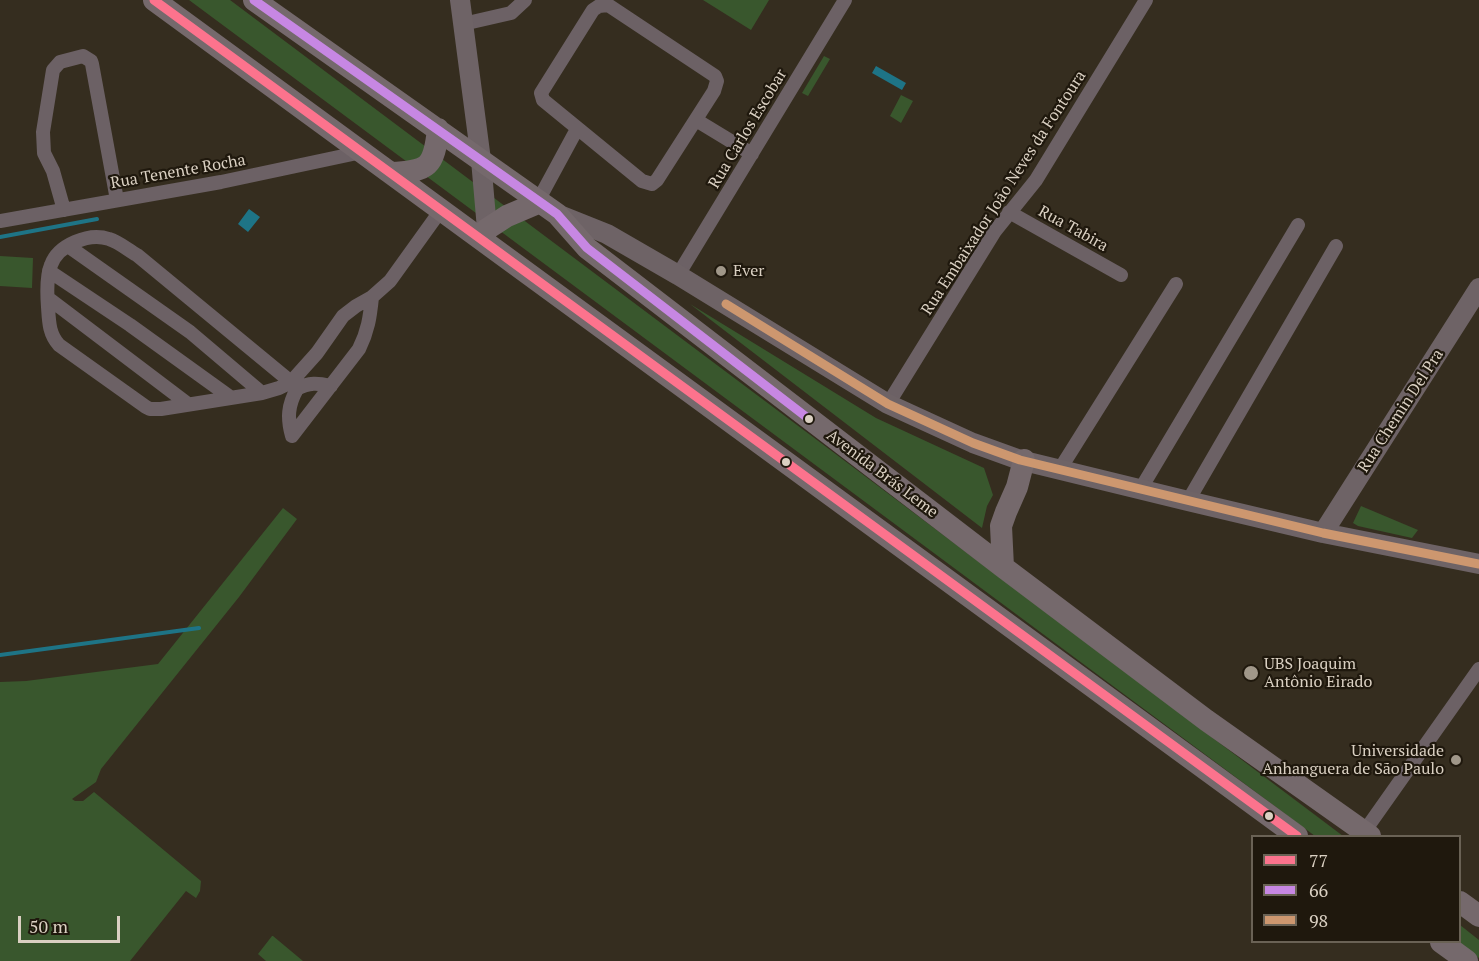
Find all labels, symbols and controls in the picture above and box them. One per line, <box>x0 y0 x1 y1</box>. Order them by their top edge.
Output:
street label: Rua Carlos Escobar <box>705 66 791 192</box>
street label: Rua Embaixador João Neves da Fontoura <box>918 67 1090 319</box>
street label: Rua Tenente Rocha <box>109 151 247 193</box>
street label: Rua Tabira <box>1035 202 1111 256</box>
place label: Ever <box>733 261 764 281</box>
marker: Ever <box>714 264 728 278</box>
street label: Rua Chemin Del Pra <box>1354 346 1448 476</box>
unlabelled marker <box>803 413 815 425</box>
street label: Avenida Brás Leme <box>823 426 941 522</box>
unlabelled marker <box>780 456 792 468</box>
place label: UBS Joaquim Antônio Eirado <box>1264 654 1372 692</box>
marker: UBS Joaquim Antônio Eirado <box>1242 664 1260 682</box>
place label: Universidade Anhanguera de São Paulo <box>1262 741 1444 779</box>
marker: Universidade Anhanguera de São Paulo <box>1449 753 1463 767</box>
unlabelled marker <box>1263 810 1275 822</box>
legend <box>1251 835 1461 943</box>
text: 77 <box>1309 848 1328 872</box>
text: 66 <box>1309 878 1328 902</box>
scale bar <box>21 904 123 942</box>
text: 98 <box>1309 908 1328 932</box>
text: 50 m <box>29 914 68 938</box>

